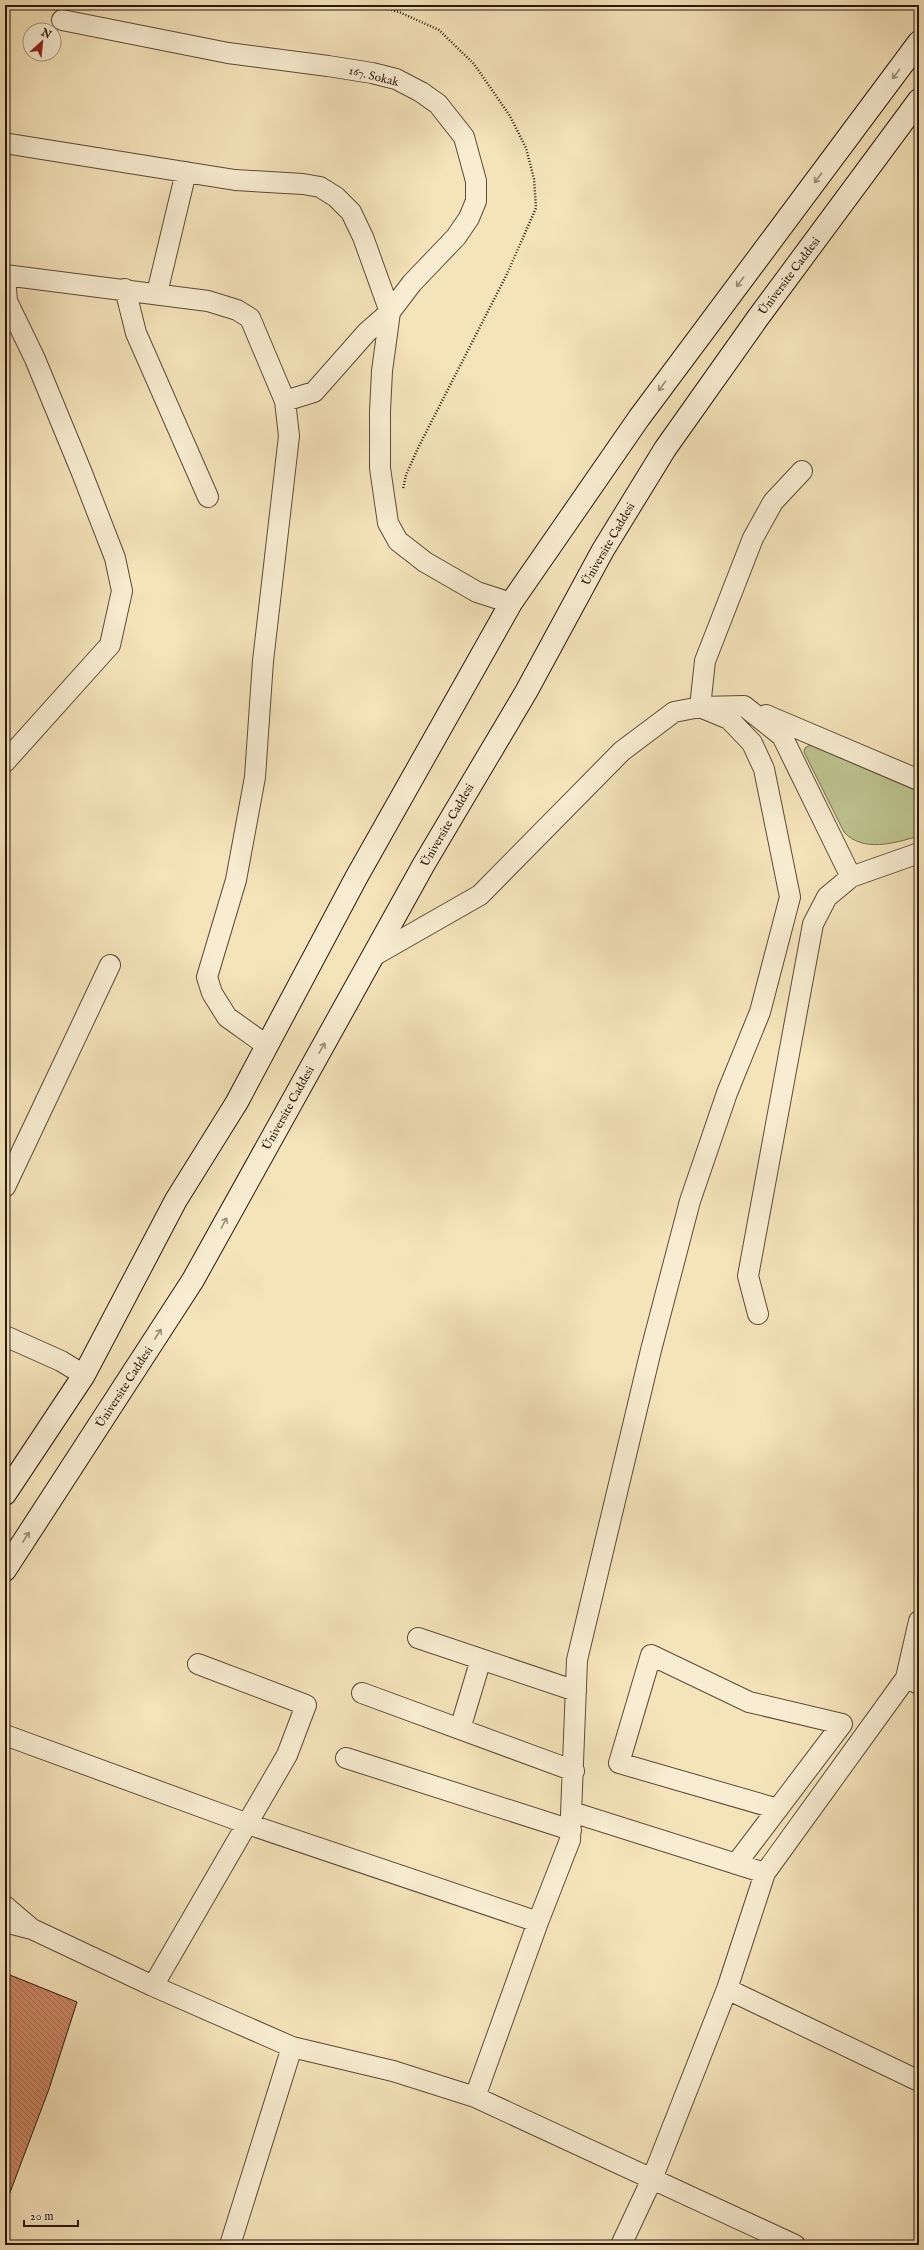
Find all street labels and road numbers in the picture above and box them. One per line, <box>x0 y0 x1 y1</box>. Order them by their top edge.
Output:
street label: 167. Sokak <box>347 63 401 90</box>
street label: Üniversite Caddesi <box>754 234 824 318</box>
street label: Üniversite Caddesi <box>578 499 638 589</box>
street label: Üniversite Caddesi <box>417 780 477 870</box>
street label: Üniversite Caddesi <box>258 1063 318 1153</box>
street label: Üniversite Caddesi <box>92 1343 156 1431</box>

